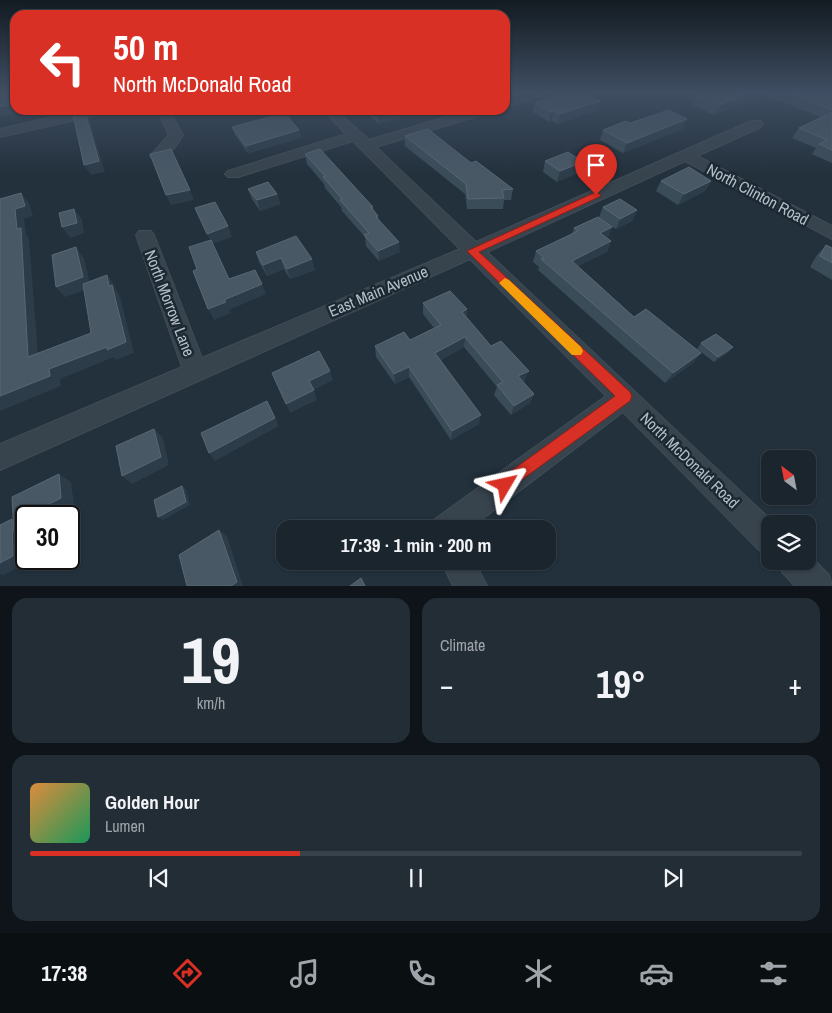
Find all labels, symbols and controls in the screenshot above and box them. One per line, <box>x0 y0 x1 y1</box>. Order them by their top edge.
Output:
text: 50 m <box>113 24 178 71</box>
icon: left <box>30 30 95 95</box>
text: North McDonald Road <box>113 69 291 99</box>
pin <box>575 144 617 195</box>
icon: arrive <box>582 151 610 179</box>
street label: North Clinton Road <box>703 158 813 230</box>
street label: North Morrow Lane <box>140 247 200 359</box>
street label: East Main Avenue <box>325 260 431 322</box>
street label: North McDonald Road <box>636 407 744 513</box>
north arrow <box>761 450 816 505</box>
map controls <box>761 450 816 570</box>
position arrow <box>478 458 530 510</box>
speed limit sign: 30 <box>15 505 80 570</box>
button: layers <box>761 515 816 570</box>
text: 17:39 · 1 min · 200 m <box>341 532 491 558</box>
text: 19 <box>181 616 241 703</box>
text: Climate <box>440 634 485 656</box>
text: 19° <box>596 659 646 710</box>
text: − <box>440 666 453 704</box>
text: + <box>789 666 802 704</box>
text: km/h <box>197 692 225 714</box>
text: Golden Hour <box>105 789 199 815</box>
text: Lumen <box>105 815 145 837</box>
icon: previous <box>145 864 173 892</box>
icon: pause <box>402 864 430 892</box>
icon: next <box>659 864 687 892</box>
icon: directions <box>170 956 205 991</box>
icon: music <box>287 956 322 991</box>
icon: phone <box>404 956 439 991</box>
icon: climate <box>521 956 556 991</box>
icon: car <box>639 956 674 991</box>
icon: filters <box>756 956 791 991</box>
text: 17:38 <box>41 958 87 988</box>

